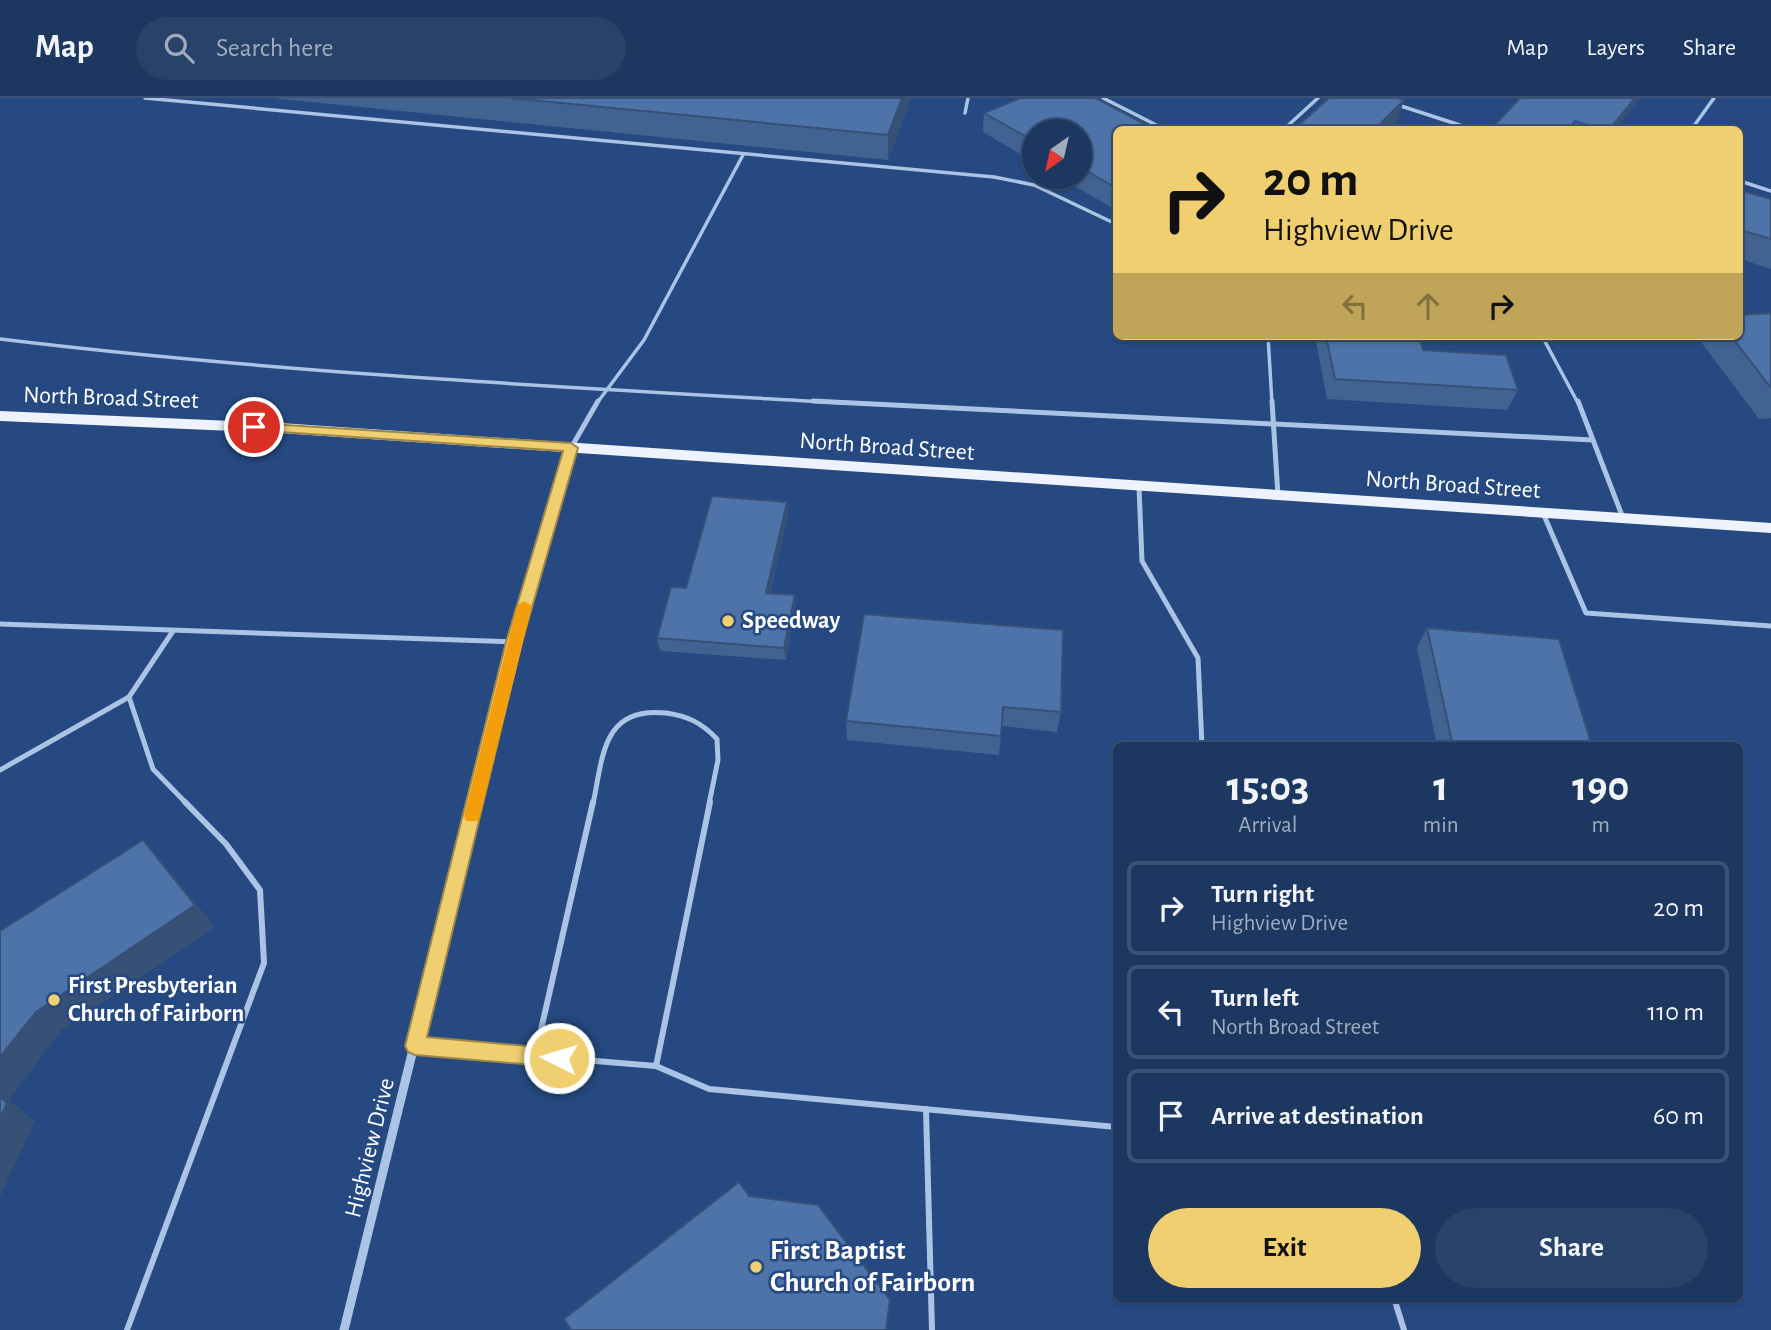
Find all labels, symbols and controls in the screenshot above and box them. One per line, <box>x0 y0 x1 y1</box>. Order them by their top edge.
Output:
search box <box>136 17 626 80</box>
icon: search <box>160 29 198 67</box>
text: Map <box>35 31 94 64</box>
text: Search here <box>216 35 334 61</box>
text: Map <box>1506 36 1548 60</box>
text: Layers <box>1586 36 1645 60</box>
text: Share <box>1683 36 1736 60</box>
north arrow <box>1022 119 1092 189</box>
map controls <box>1022 119 1092 189</box>
icon: right <box>1148 154 1239 245</box>
text: 20 m <box>1263 156 1359 205</box>
text: Highview Drive <box>1263 214 1454 246</box>
icon: left <box>1336 287 1374 325</box>
icon: ahead <box>1409 287 1447 325</box>
icon: right <box>1482 287 1520 325</box>
street label: North Broad Street <box>23 383 199 413</box>
pin <box>224 397 284 457</box>
icon: arrive <box>235 408 273 446</box>
street label: North Broad Street <box>799 429 976 465</box>
street label: North Broad Street <box>1365 467 1542 503</box>
place label: Speedway <box>742 609 840 633</box>
marker: Speedway <box>720 613 736 629</box>
text: 15:03 <box>1226 766 1309 808</box>
text: 1 <box>1433 766 1448 808</box>
text: 190 <box>1572 766 1629 808</box>
text: Arrival <box>1238 814 1297 837</box>
text: min <box>1423 814 1459 837</box>
text: m <box>1592 814 1610 837</box>
text: Turn right <box>1211 881 1314 907</box>
icon: right <box>1152 889 1190 927</box>
text: 20 m <box>1653 895 1704 921</box>
text: Highview Drive <box>1211 912 1348 935</box>
place label: First Presbyterian Church of Fairborn <box>68 974 244 1026</box>
text: Turn left <box>1211 985 1299 1011</box>
marker: First Presbyterian Church of Fairborn <box>46 992 62 1008</box>
icon: left <box>1152 993 1190 1031</box>
text: 110 m <box>1647 999 1704 1025</box>
text: North Broad Street <box>1211 1016 1379 1039</box>
position arrow <box>522 1021 596 1095</box>
street label: Highview Drive <box>341 1076 399 1220</box>
icon: arrive <box>1152 1097 1190 1135</box>
text: Arrive at destination <box>1211 1103 1424 1129</box>
text: 60 m <box>1653 1103 1704 1129</box>
button: Exit <box>1148 1208 1421 1288</box>
button: Share <box>1435 1208 1708 1288</box>
place label: First Baptist Church of Fairborn <box>770 1237 975 1297</box>
marker: First Baptist Church of Fairborn <box>748 1259 764 1275</box>

